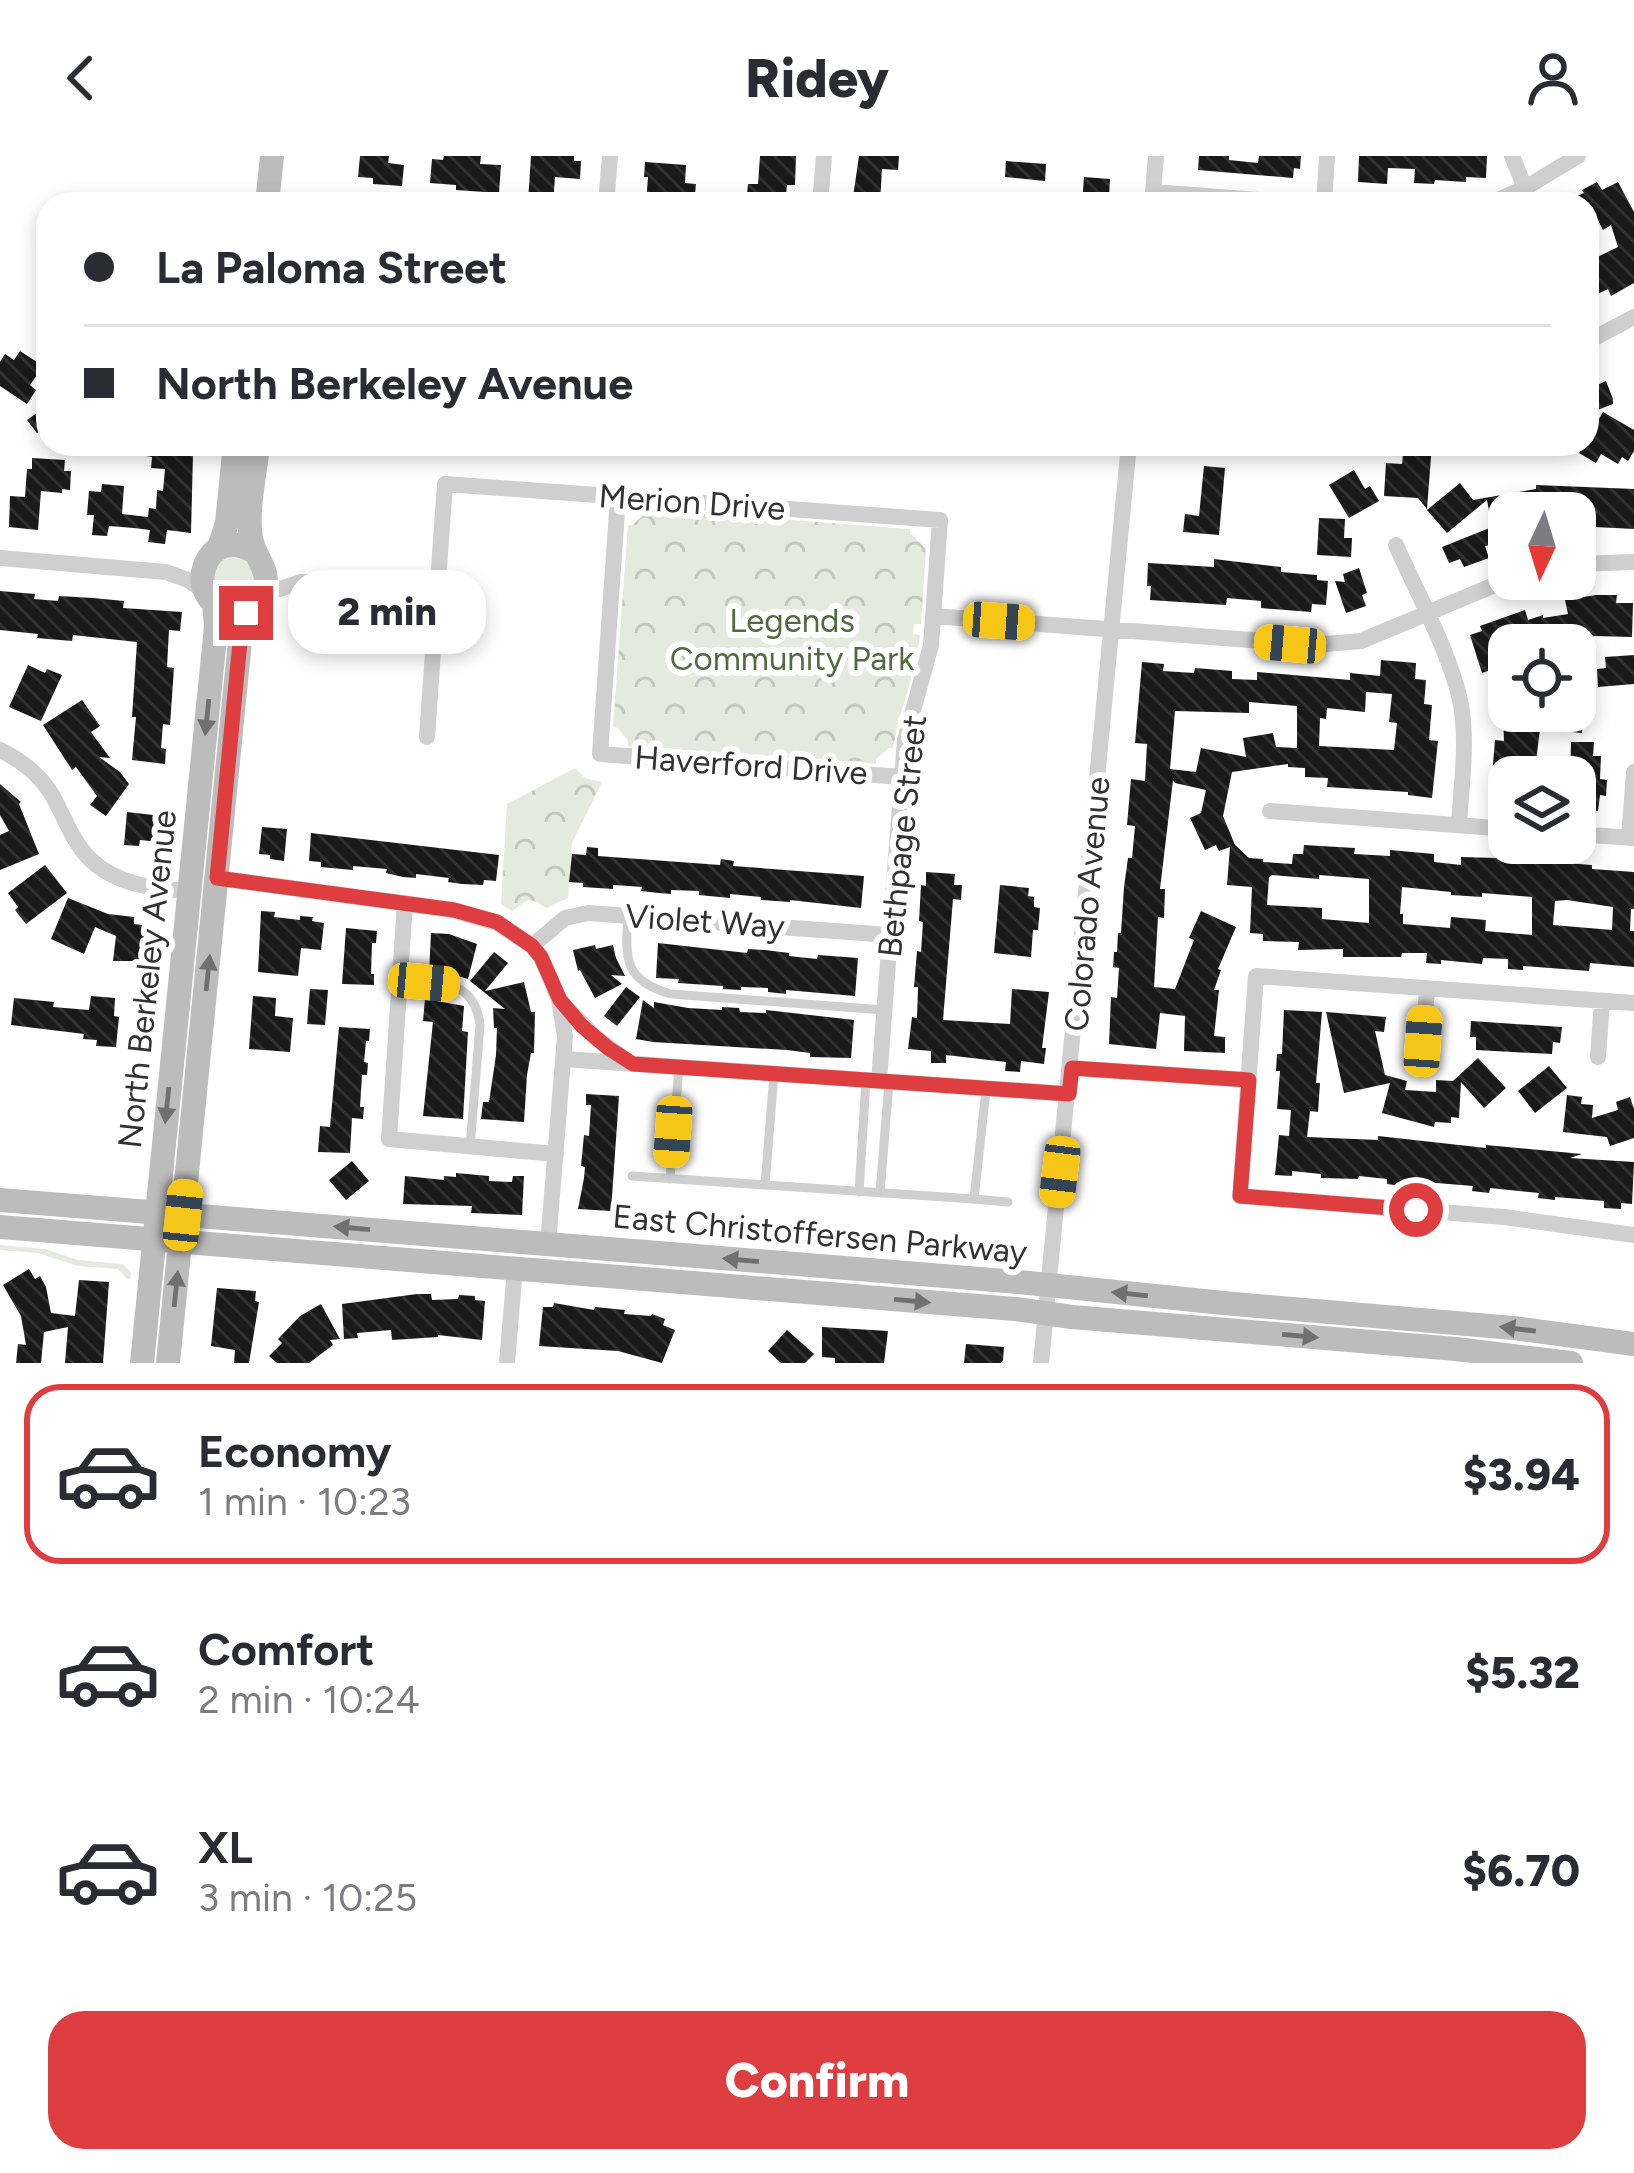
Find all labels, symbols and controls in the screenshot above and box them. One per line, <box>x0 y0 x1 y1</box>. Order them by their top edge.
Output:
icon: back <box>48 45 114 111</box>
icon: person <box>1520 45 1586 111</box>
text: Ridey <box>745 46 889 111</box>
text: La Paloma Street <box>156 240 507 294</box>
text: North Berkeley Avenue <box>156 356 633 410</box>
street label: Merion Drive <box>597 476 787 528</box>
north arrow <box>1488 492 1596 600</box>
map controls <box>1488 492 1596 864</box>
callout: 2 min <box>288 571 486 655</box>
route end <box>219 586 273 640</box>
text: 2 min <box>337 588 437 635</box>
park label: Legends Community Park <box>670 601 914 678</box>
car <box>962 601 1036 641</box>
car <box>1253 623 1327 665</box>
button: locate <box>1488 624 1596 732</box>
one-way arrow <box>197 699 216 736</box>
street label: Bethpage Street <box>870 713 934 959</box>
street label: Haverford Drive <box>633 737 869 793</box>
button: layers <box>1488 756 1596 864</box>
street label: Colorado Avenue <box>1056 775 1118 1033</box>
street label: North Berkeley Avenue <box>110 808 184 1150</box>
street label: Violet Way <box>624 896 787 946</box>
one-way arrow <box>199 954 218 991</box>
car <box>387 961 461 1003</box>
car <box>1403 1004 1443 1078</box>
one-way arrow <box>157 1087 176 1124</box>
car <box>653 1095 693 1169</box>
car <box>1038 1134 1082 1210</box>
car <box>161 1177 205 1253</box>
route start <box>1389 1183 1443 1237</box>
street label: East Christoffersen Parkway <box>611 1196 1029 1272</box>
one-way arrow <box>333 1219 371 1238</box>
one-way arrow <box>722 1250 759 1269</box>
one-way arrow <box>167 1270 186 1307</box>
one-way arrow <box>1110 1285 1148 1304</box>
one-way arrow <box>894 1292 931 1311</box>
one-way arrow <box>1499 1319 1536 1338</box>
one-way arrow <box>1282 1326 1319 1345</box>
icon: car <box>54 1420 162 1528</box>
text: Economy <box>198 1424 391 1478</box>
text: $3.94 <box>1463 1447 1580 1501</box>
text: 1 min · 10:23 <box>198 1478 411 1525</box>
icon: car <box>54 1618 162 1726</box>
text: Comfort <box>198 1622 374 1676</box>
text: $5.32 <box>1465 1645 1580 1699</box>
text: 2 min · 10:24 <box>198 1676 420 1723</box>
icon: car <box>54 1816 162 1924</box>
text: XL <box>198 1820 253 1874</box>
text: $6.70 <box>1462 1843 1580 1897</box>
text: 3 min · 10:25 <box>198 1874 417 1921</box>
button: Confirm <box>48 2011 1586 2149</box>

